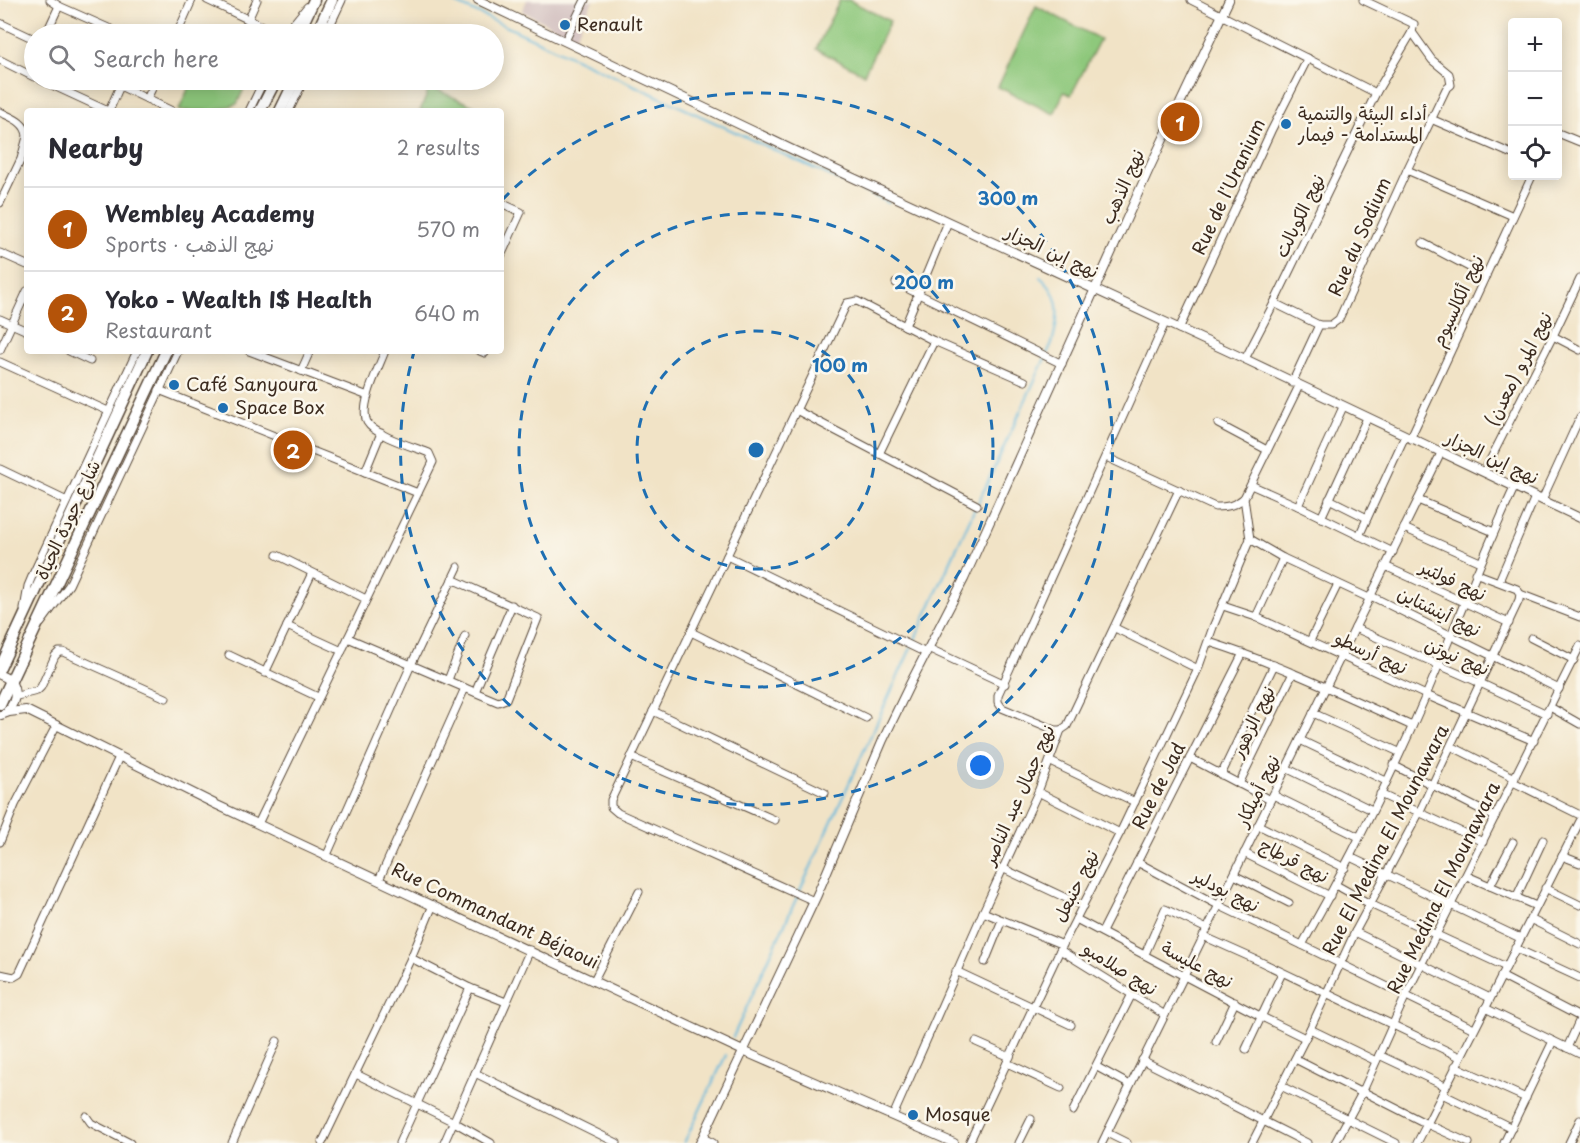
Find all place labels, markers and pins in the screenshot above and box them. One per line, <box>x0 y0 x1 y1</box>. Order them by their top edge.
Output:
place label: Renault <box>577 10 643 37</box>
marker: Renault <box>558 18 572 32</box>
place label: أداء البيئة والتنمية المستدامة - فيمار <box>1297 99 1427 147</box>
pin: 1 <box>1160 100 1200 144</box>
marker: أداء البيئة والتنمية المستدامة - فيمار <box>1279 117 1293 131</box>
place label: Café Sanyoura <box>186 370 318 397</box>
marker: Café Sanyoura <box>167 378 181 392</box>
place label: Space Box <box>235 393 325 420</box>
marker: Space Box <box>216 401 230 415</box>
pin: 2 <box>274 428 312 472</box>
centre of rings <box>746 440 766 460</box>
place label: Mosque <box>925 1100 991 1127</box>
marker: Mosque <box>906 1108 920 1122</box>

